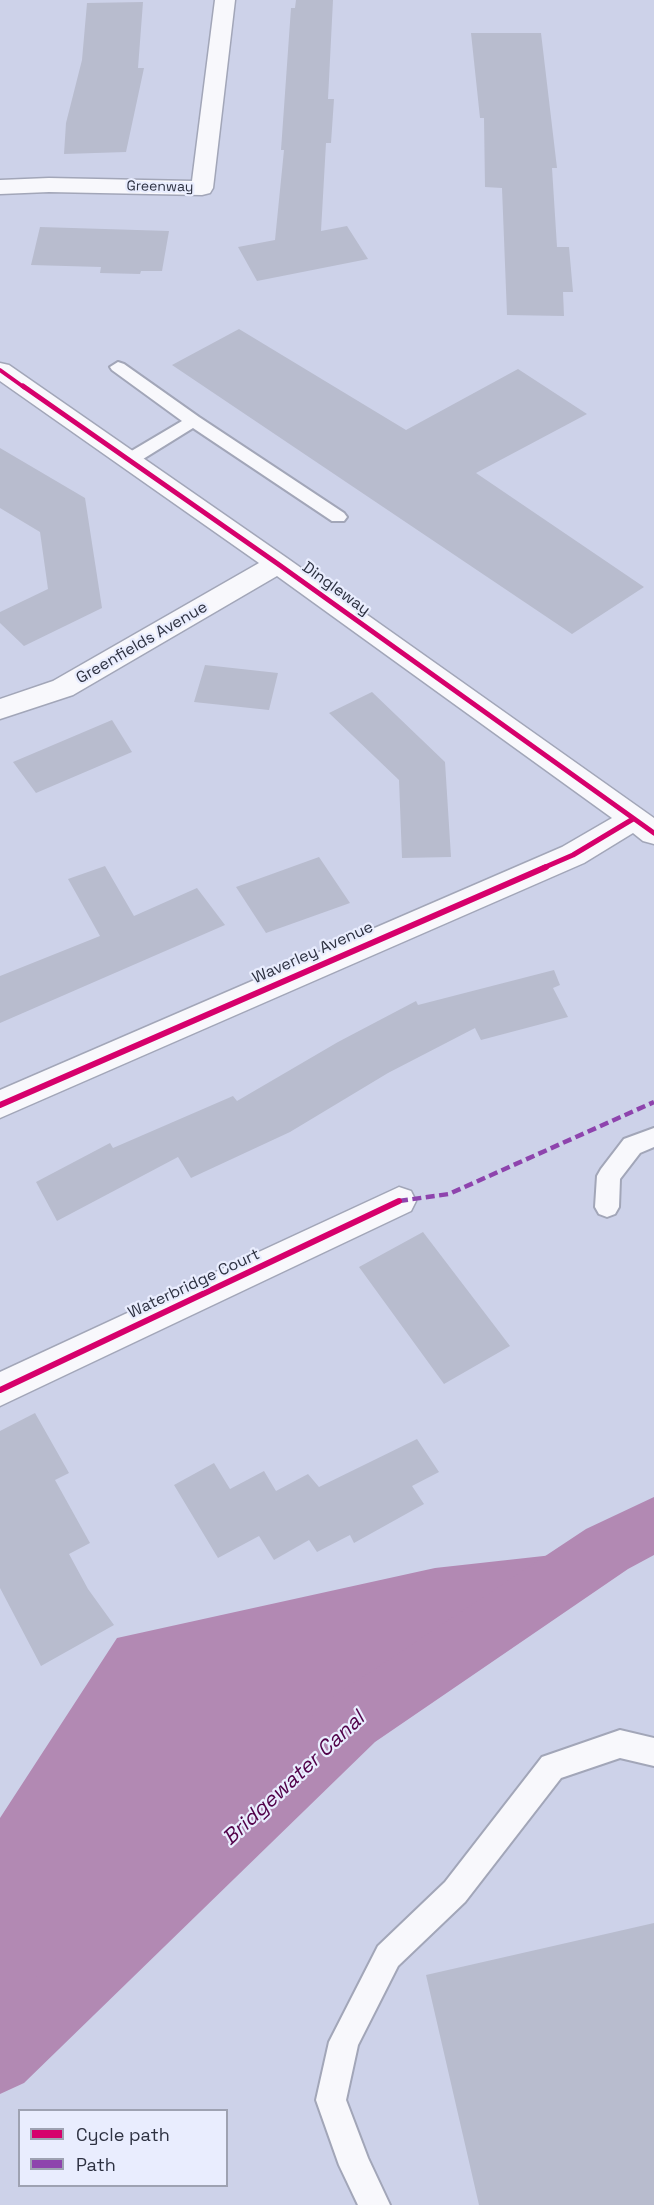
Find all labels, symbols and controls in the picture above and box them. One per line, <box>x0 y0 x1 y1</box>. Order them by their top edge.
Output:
street label: Greenway <box>126 178 194 196</box>
street label: Dingleway <box>298 558 374 620</box>
street label: Greenfields Avenue <box>73 598 211 688</box>
street label: Waverley Avenue <box>250 918 376 988</box>
street label: Waterbridge Court <box>125 1245 263 1323</box>
water label: Bridgewater Canal <box>218 1707 370 1851</box>
legend <box>18 2109 228 2187</box>
text: Cycle path <box>76 2123 170 2146</box>
text: Path <box>76 2153 116 2176</box>

